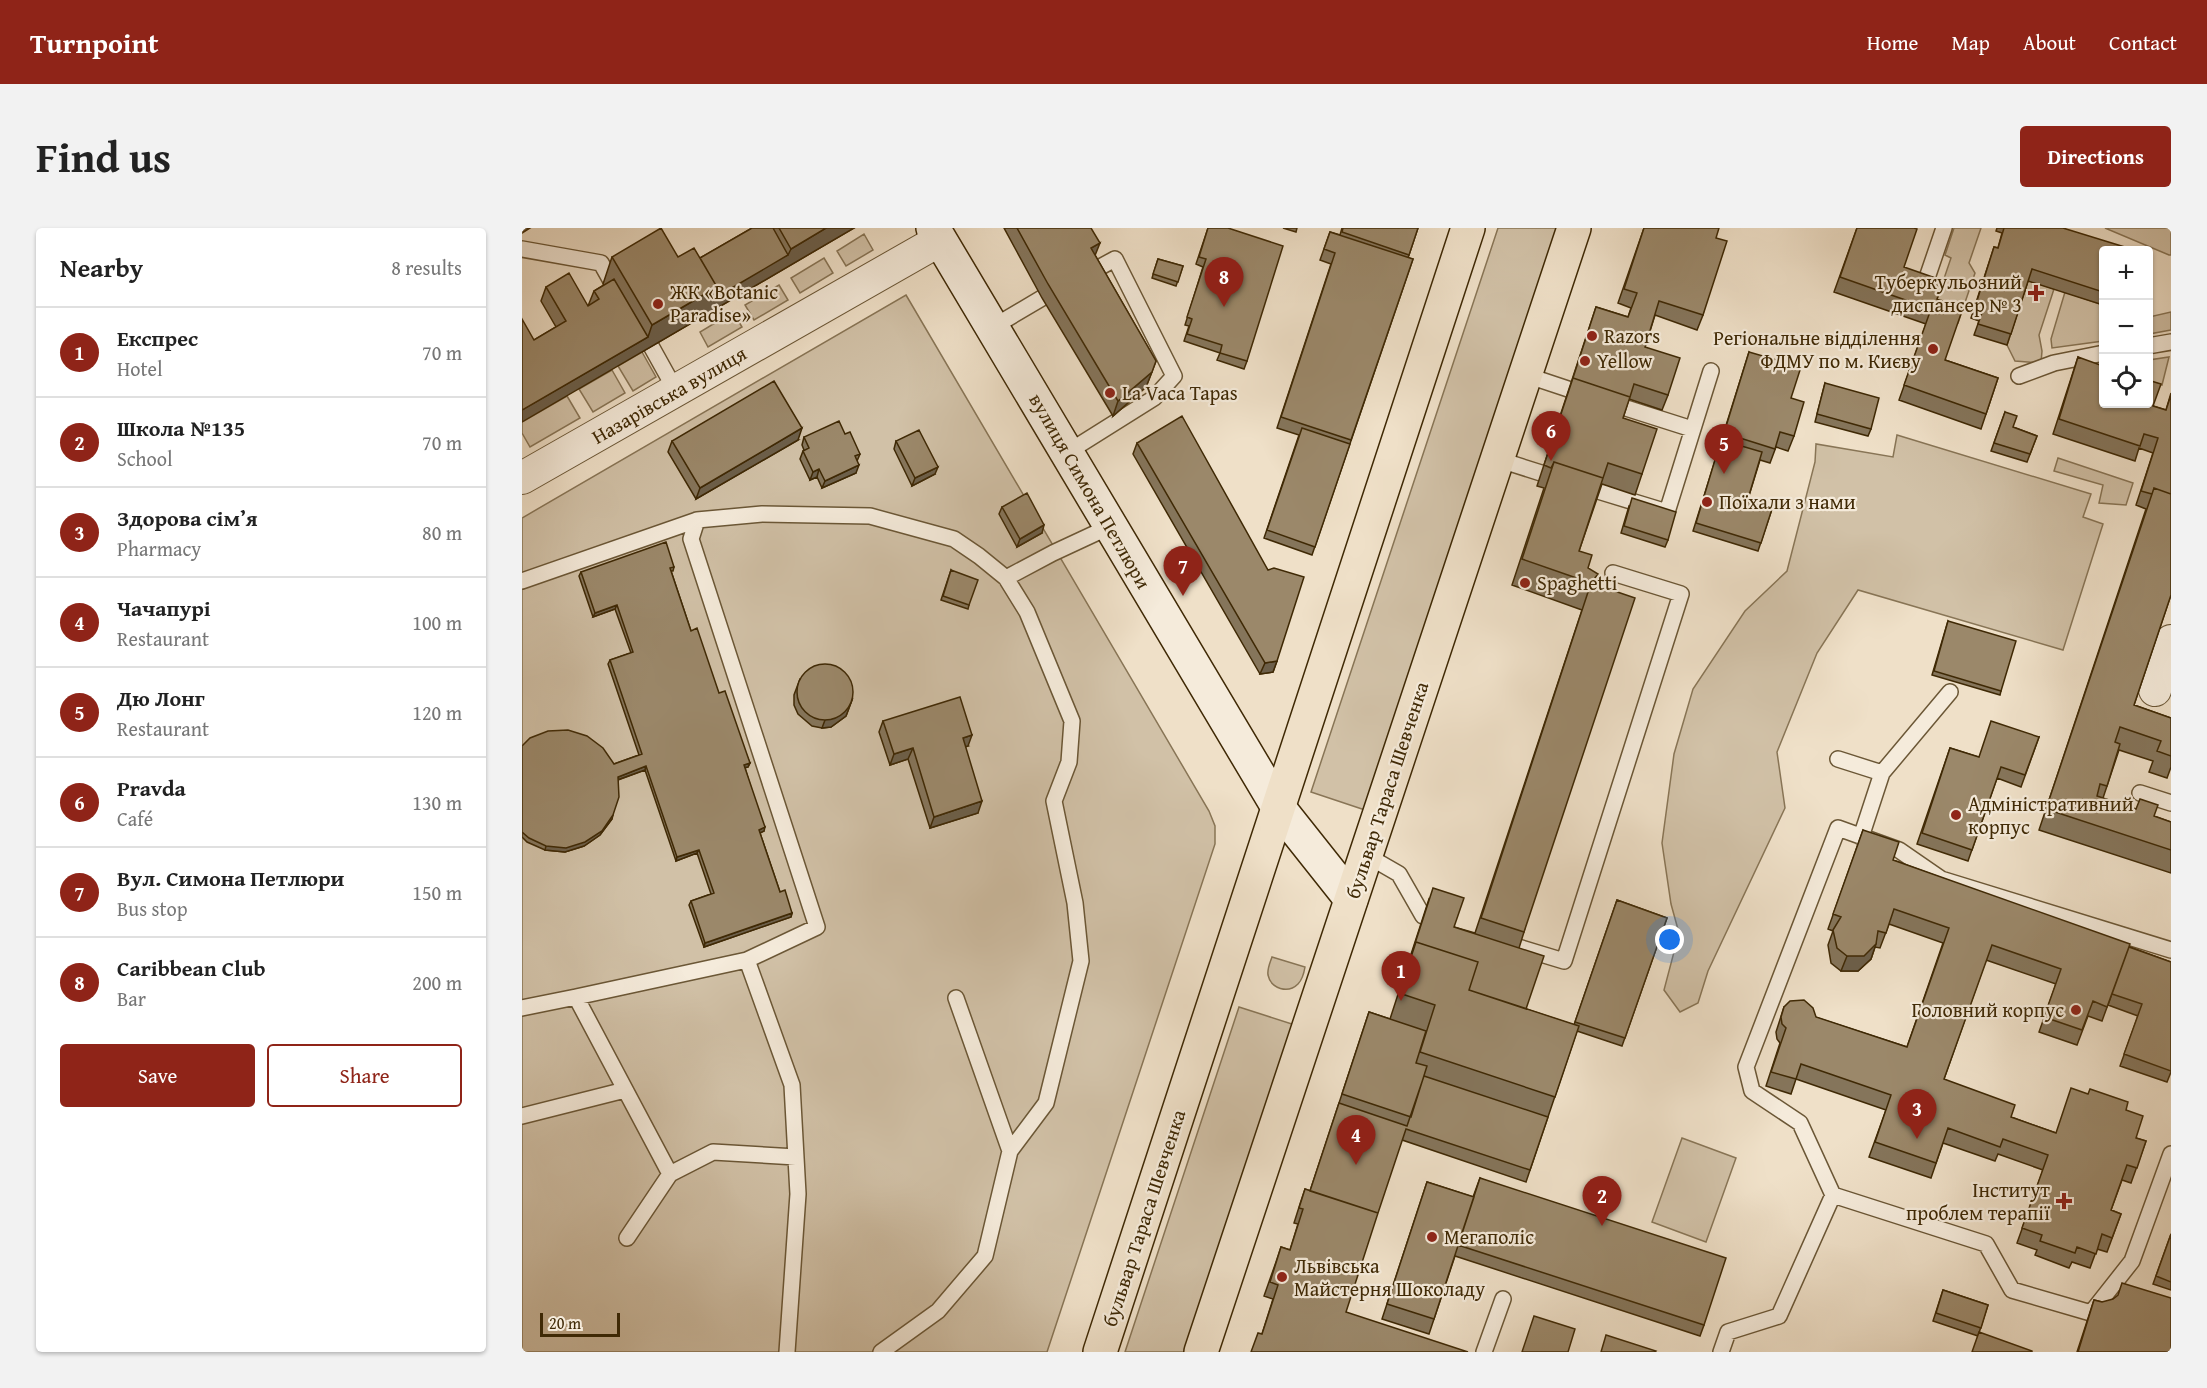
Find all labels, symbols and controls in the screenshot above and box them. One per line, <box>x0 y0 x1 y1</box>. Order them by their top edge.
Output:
text: Turnpoint <box>30 22 159 63</box>
text: Home <box>1867 27 1918 58</box>
text: Map <box>1951 27 1990 58</box>
text: About <box>2023 27 2076 58</box>
text: Contact <box>2109 27 2177 58</box>
text: Find us <box>36 126 171 187</box>
button: Directions <box>2020 126 2171 187</box>
map controls <box>2099 246 2153 408</box>
button: + <box>2099 246 2153 300</box>
text: Nearby <box>60 248 143 287</box>
text: 8 results <box>391 253 462 282</box>
pin: 8 <box>1204 257 1244 307</box>
place label: Туберкульозний диспансер № 3 <box>1875 267 2022 319</box>
place label: ЖК «Botanic Paradise» <box>669 277 778 329</box>
marker: Туберкульозний диспансер № 3 <box>2027 284 2045 302</box>
marker: ЖК «Botanic Paradise» <box>651 297 665 311</box>
button: − <box>2099 300 2153 354</box>
place label: Razors <box>1604 321 1660 350</box>
text: Експрес <box>117 322 198 354</box>
place label: Регіональне відділення ФДМУ по м. Києву <box>1713 323 1921 375</box>
marker: Razors <box>1585 329 1599 343</box>
text: 1 <box>74 338 85 367</box>
text: 70 m <box>422 338 462 367</box>
street label: Назарівська вулиця <box>586 338 751 451</box>
marker: Регіональне відділення ФДМУ по м. Києву <box>1926 342 1940 356</box>
place label: Yellow <box>1597 346 1653 375</box>
text: Hotel <box>117 354 163 383</box>
marker: Yellow <box>1578 354 1592 368</box>
button: locate <box>2099 354 2153 408</box>
place label: La Vaca Tapas <box>1122 378 1238 407</box>
marker: La Vaca Tapas <box>1103 386 1117 400</box>
street label: вулиця Симона Петлюри <box>1022 388 1158 594</box>
text: Школа №135 <box>117 412 245 444</box>
pin: 6 <box>1532 412 1570 461</box>
pin: 5 <box>1704 424 1744 474</box>
text: 2 <box>74 428 85 457</box>
text: 70 m <box>422 428 462 457</box>
text: School <box>117 444 173 473</box>
place label: Поїхали з нами <box>1719 487 1856 516</box>
marker: Поїхали з нами <box>1700 495 1714 509</box>
text: Здорова сімʼя <box>117 502 257 534</box>
text: 3 <box>74 518 85 547</box>
text: 80 m <box>422 518 462 547</box>
text: Pharmacy <box>117 534 201 563</box>
pin: 7 <box>1164 546 1202 596</box>
place label: Spaghetti <box>1537 568 1618 597</box>
marker: Spaghetti <box>1518 576 1532 590</box>
text: Чачапурі <box>117 592 211 624</box>
text: 4 <box>74 608 85 637</box>
text: 100 m <box>412 608 462 637</box>
text: Restaurant <box>117 624 209 653</box>
street label: бульвар Тараса Шевченка <box>1338 677 1435 902</box>
text: Дю Лонг <box>117 682 205 714</box>
text: 5 <box>74 698 85 727</box>
text: 120 m <box>412 698 462 727</box>
text: Restaurant <box>117 714 209 743</box>
text: Pravda <box>117 772 186 804</box>
text: 6 <box>74 788 85 817</box>
text: 130 m <box>412 788 462 817</box>
place label: Адміністративний корпус <box>1968 789 2134 841</box>
text: Café <box>117 804 153 833</box>
marker: Адміністративний корпус <box>1949 808 1963 822</box>
text: Вул. Симона Петлюри <box>117 862 344 894</box>
text: 7 <box>74 878 85 907</box>
text: 150 m <box>412 878 462 907</box>
text: Bus stop <box>117 894 188 923</box>
your location <box>1655 925 1684 954</box>
text: Caribbean Club <box>117 952 266 984</box>
pin: 1 <box>1382 952 1420 1001</box>
text: 8 <box>74 968 85 997</box>
text: 200 m <box>412 968 462 997</box>
text: Bar <box>117 984 146 1013</box>
place label: Головний корпус <box>1912 995 2064 1024</box>
marker: Головний корпус <box>2069 1003 2083 1017</box>
button: Save <box>60 1044 255 1107</box>
button: Share <box>267 1044 462 1107</box>
pin: 3 <box>1898 1090 1936 1139</box>
street label: бульвар Тараса Шевченка <box>1095 1105 1192 1330</box>
pin: 4 <box>1336 1116 1376 1165</box>
place label: Інститут проблем терапії <box>1906 1175 2050 1227</box>
pin: 2 <box>1582 1176 1622 1226</box>
marker: Інститут проблем терапії <box>2055 1192 2073 1210</box>
place label: Мегаполіс <box>1444 1222 1534 1251</box>
marker: Мегаполіс <box>1425 1230 1439 1244</box>
place label: Львівська Майстерня Шоколаду <box>1294 1251 1485 1303</box>
marker: Львівська Майстерня Шоколаду <box>1275 1270 1289 1284</box>
scale bar <box>540 1310 620 1338</box>
text: 20 m <box>549 1311 581 1335</box>

